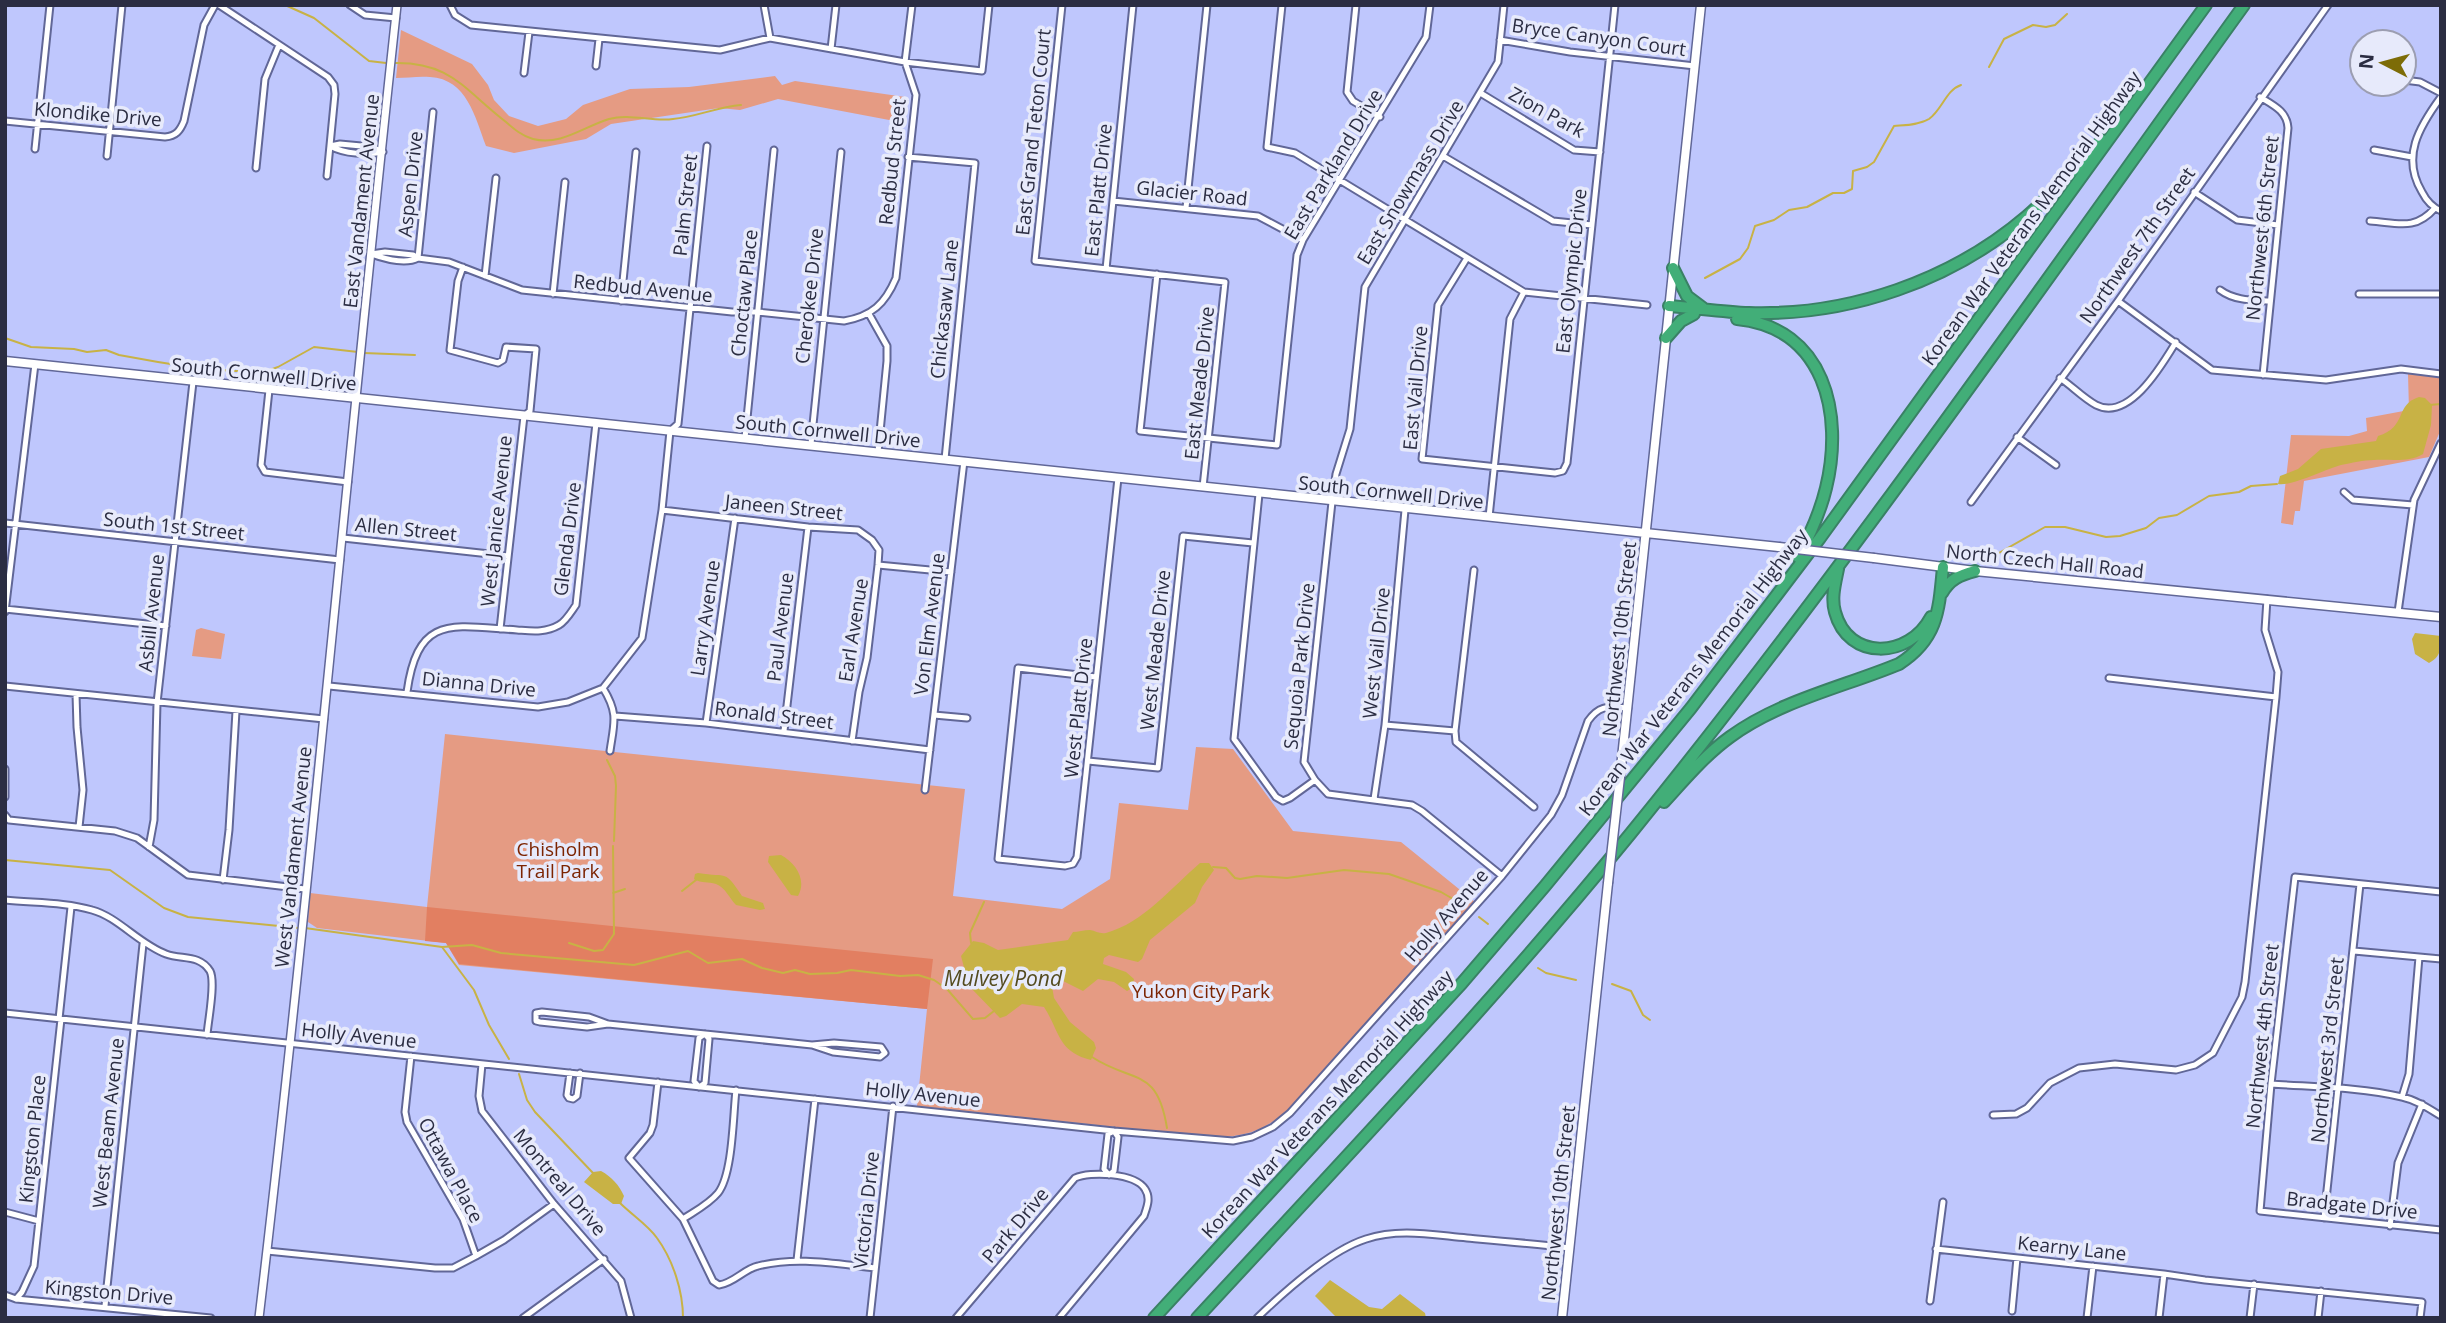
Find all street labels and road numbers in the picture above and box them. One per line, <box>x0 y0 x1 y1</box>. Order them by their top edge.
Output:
street label: Bryce Canyon Court <box>1510 12 1688 62</box>
street label: East Grand Teton Court <box>1009 27 1057 237</box>
street label: Korean War Veterans Memorial Highway <box>1915 65 2147 370</box>
street label: Zion Park <box>1504 80 1590 144</box>
street label: East Parkland Drive <box>1278 84 1388 244</box>
street label: East Vandament Avenue <box>337 93 385 309</box>
street label: Klondike Drive <box>33 95 163 133</box>
street label: East Snowmass Drive <box>1350 95 1470 269</box>
street label: Redbud Street <box>872 97 912 226</box>
street label: East Platt Drive <box>1078 122 1118 258</box>
street label: Aspen Drive <box>392 130 428 238</box>
street label: Northwest 6th Street <box>2239 134 2285 322</box>
street label: Palm Street <box>667 153 703 257</box>
street label: Northwest 7th Street <box>2073 161 2201 328</box>
street label: Glacier Road <box>1135 174 1249 212</box>
street label: East Olympic Drive <box>1549 187 1593 355</box>
street label: Cherokee Drive <box>789 227 829 365</box>
street label: Choctaw Place <box>724 228 764 358</box>
street label: Chickasaw Lane <box>924 238 964 380</box>
street label: Redbud Avenue <box>572 268 714 308</box>
street label: East Meade Drive <box>1178 305 1220 461</box>
street label: East Vail Drive <box>1397 325 1433 451</box>
street label: South Cornwell Drive <box>170 351 358 397</box>
street label: South Cornwell Drive <box>734 408 922 454</box>
street label: West Janice Avenue <box>474 434 518 608</box>
street label: South Cornwell Drive <box>1297 469 1485 515</box>
street label: Glenda Drive <box>547 481 587 597</box>
street label: Janeen Street <box>722 488 844 526</box>
street label: South 1st Street <box>102 506 246 546</box>
street label: Allen Street <box>354 511 458 547</box>
street label: Korean War Veterans Memorial Highway <box>1573 523 1814 821</box>
street label: North Czech Hall Road <box>1945 538 2145 584</box>
street label: Northwest 10th Street <box>1596 540 1642 738</box>
street label: Von Elm Avenue <box>907 551 951 697</box>
street label: Asbill Avenue <box>132 553 170 673</box>
street label: Larry Avenue <box>684 558 726 678</box>
street label: West Meade Drive <box>1134 569 1176 731</box>
street label: Paul Avenue <box>760 571 800 683</box>
street label: Earl Avenue <box>832 576 874 684</box>
street label: Sequoia Park Drive <box>1277 581 1321 751</box>
street label: West Vail Drive <box>1356 586 1396 720</box>
street label: West Platt Drive <box>1058 637 1098 779</box>
street label: Dianna Drive <box>421 665 537 703</box>
street label: Ronald Street <box>713 695 835 735</box>
street label: West Vandament Avenue <box>268 745 318 969</box>
street label: Holly Avenue <box>1398 863 1494 967</box>
street label: Northwest 4th Street <box>2239 942 2285 1130</box>
street label: Northwest 3rd Street <box>2304 956 2350 1144</box>
street label: Korean War Veterans Memorial Highway <box>1195 964 1459 1244</box>
street label: Holly Avenue <box>300 1016 418 1054</box>
street label: West Beam Avenue <box>86 1037 130 1209</box>
street label: Kingston Place <box>12 1074 52 1204</box>
street label: Holly Avenue <box>864 1075 982 1113</box>
street label: Northwest 10th Street <box>1535 1104 1581 1302</box>
street label: Ottawa Place <box>412 1113 490 1227</box>
street label: Montreal Drive <box>508 1123 612 1241</box>
street label: Victoria Drive <box>847 1150 885 1270</box>
street label: Park Drive <box>976 1182 1054 1268</box>
street label: Bradgate Drive <box>2285 1185 2419 1225</box>
street label: Kearny Lane <box>2016 1229 2128 1267</box>
street label: Kingston Drive <box>44 1273 174 1311</box>

